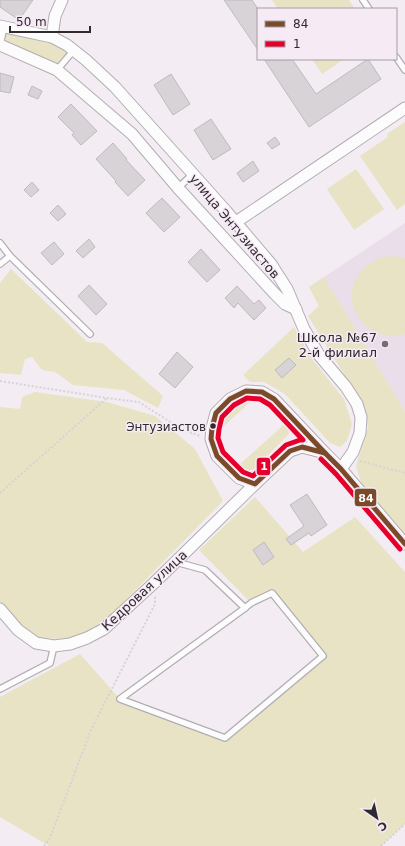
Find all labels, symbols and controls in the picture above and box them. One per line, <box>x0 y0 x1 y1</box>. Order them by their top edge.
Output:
scale bar <box>10 8 90 34</box>
legend <box>257 8 397 60</box>
text: 50 m <box>16 15 47 29</box>
text: 84 <box>293 17 308 31</box>
text: 1 <box>293 37 301 51</box>
street label: улица Энтузиастов <box>186 171 283 282</box>
place label: Школа №67 2-й филиал <box>297 330 377 360</box>
marker: Школа №67 2-й филиал <box>380 339 390 349</box>
place label: Энтузиастов <box>126 420 206 434</box>
marker: Энтузиастов <box>208 421 218 431</box>
line badge: 1 <box>256 457 271 476</box>
text: 1 <box>260 460 268 473</box>
line badge: 84 <box>354 488 377 507</box>
text: 84 <box>358 492 374 505</box>
street label: Кедровая улица <box>99 547 190 634</box>
north arrow <box>357 798 397 838</box>
text: С <box>375 818 389 834</box>

